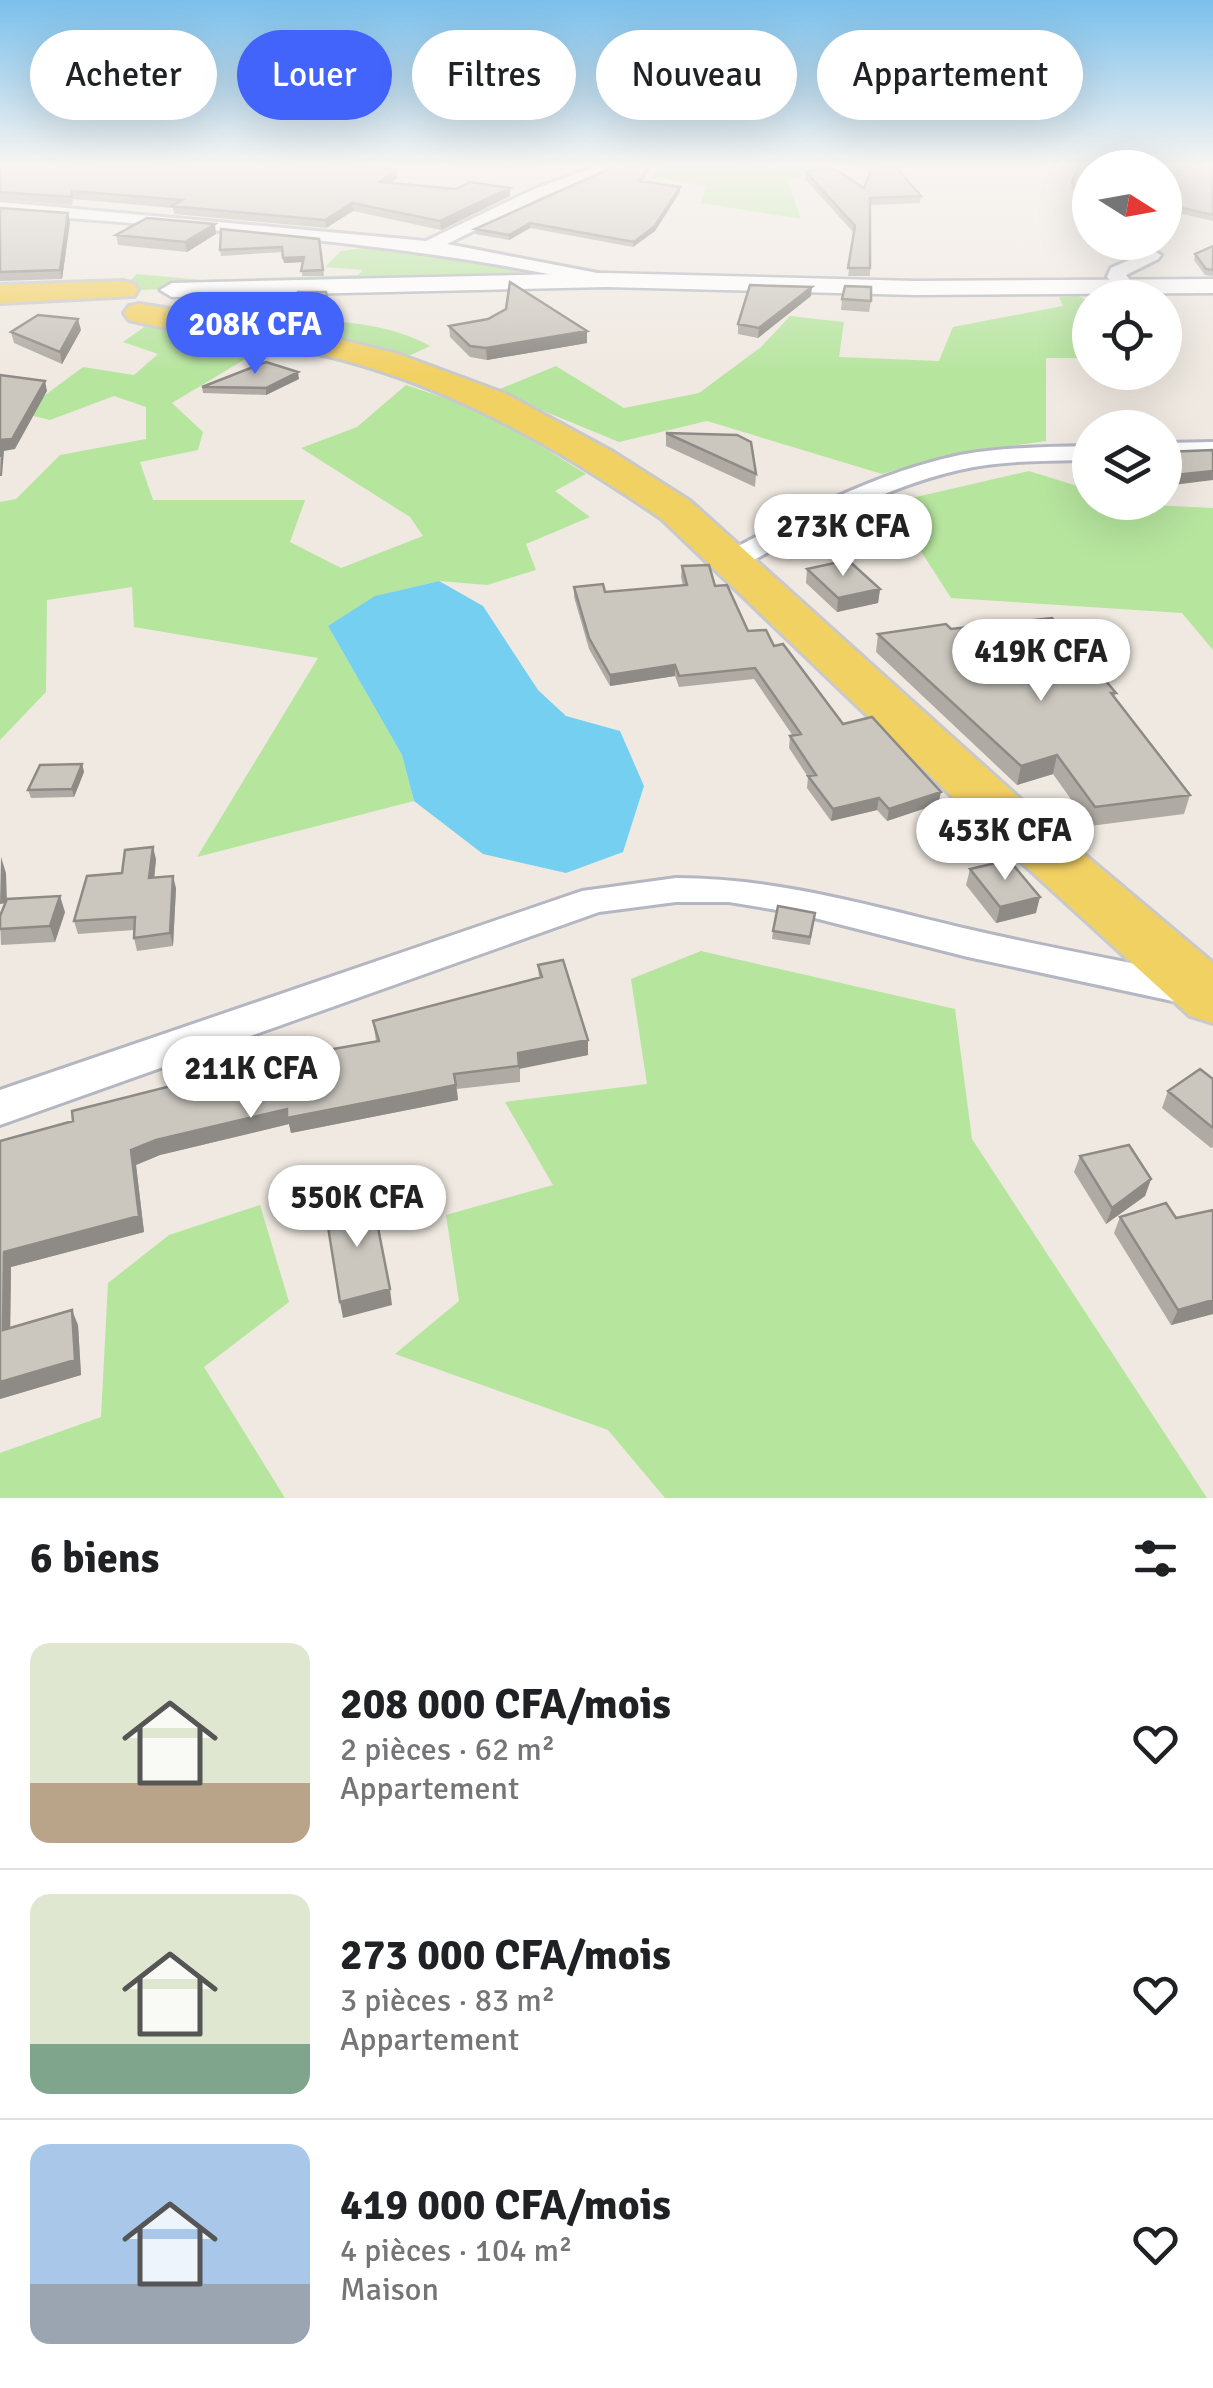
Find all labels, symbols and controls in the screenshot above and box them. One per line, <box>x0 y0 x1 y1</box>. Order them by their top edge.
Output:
chip: Acheter <box>30 30 217 120</box>
chip: Louer <box>237 30 392 120</box>
chip: Filtres <box>412 30 576 120</box>
chip: Nouveau <box>596 30 797 120</box>
chip: Appartement <box>817 30 1083 120</box>
north arrow <box>1072 150 1182 260</box>
map controls <box>1072 150 1182 520</box>
button: locate <box>1072 280 1182 390</box>
pin: 208K CFA <box>152 292 358 377</box>
text: 208K CFA <box>188 305 322 344</box>
button: layers <box>1072 410 1182 520</box>
pin: 273K CFA <box>740 494 946 579</box>
text: 273K CFA <box>776 507 910 546</box>
pin: 419K CFA <box>938 619 1144 704</box>
text: 419K CFA <box>974 632 1108 671</box>
pin: 453K CFA <box>902 798 1108 883</box>
text: 453K CFA <box>938 811 1072 850</box>
pin: 211K CFA <box>148 1036 354 1121</box>
text: 211K CFA <box>184 1049 318 1088</box>
pin: 550K CFA <box>254 1165 460 1250</box>
text: 550K CFA <box>290 1178 424 1217</box>
icon: filters <box>1128 1531 1183 1586</box>
text: 6 biens <box>30 1533 159 1584</box>
text: 208 000 CFA/mois <box>340 1679 671 1730</box>
icon: home <box>110 1683 230 1803</box>
icon: heart <box>1128 1716 1183 1771</box>
text: 2 pièces · 62 m² <box>340 1730 555 1769</box>
text: Appartement <box>340 1769 519 1808</box>
text: 273 000 CFA/mois <box>340 1930 671 1981</box>
icon: home <box>110 1934 230 2054</box>
icon: heart <box>1128 1967 1183 2022</box>
text: 3 pièces · 83 m² <box>340 1981 555 2020</box>
text: Appartement <box>340 2020 519 2059</box>
text: 419 000 CFA/mois <box>340 2180 671 2231</box>
icon: home <box>110 2184 230 2304</box>
icon: heart <box>1128 2217 1183 2272</box>
text: 4 pièces · 104 m² <box>340 2231 573 2270</box>
text: Maison <box>340 2270 439 2309</box>

